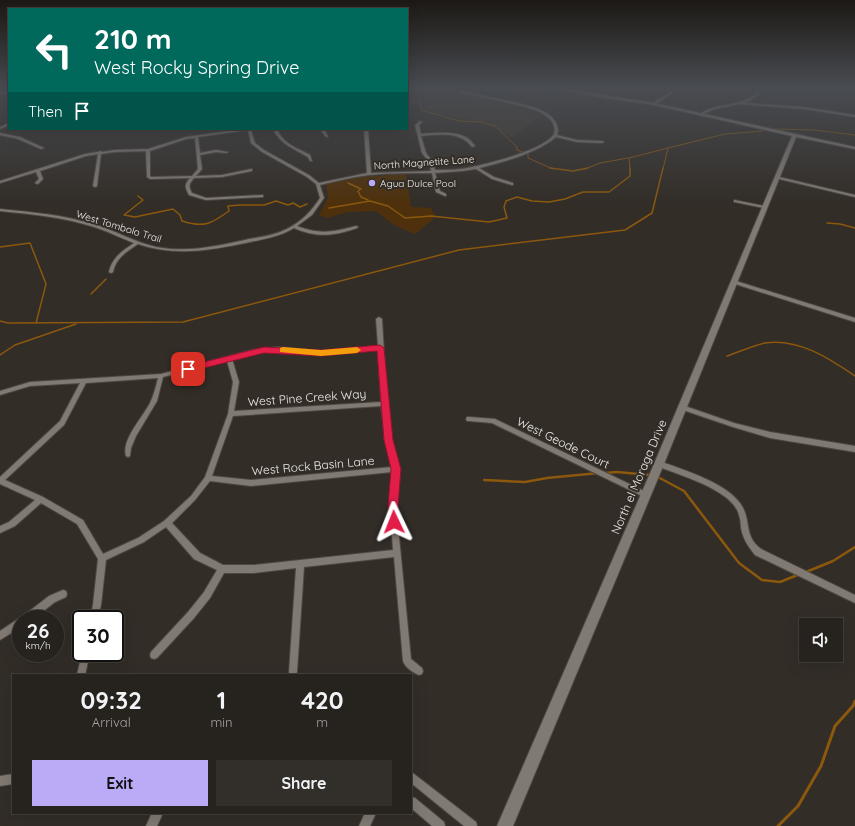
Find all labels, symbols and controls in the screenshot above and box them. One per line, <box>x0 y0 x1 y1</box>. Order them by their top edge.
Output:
text: 210 m <box>94 21 172 56</box>
icon: left <box>28 24 80 76</box>
text: West Rocky Spring Drive <box>94 56 299 79</box>
icon: arrive <box>71 100 93 122</box>
text: Then <box>28 102 63 121</box>
street label: North Magnetite Lane <box>373 152 475 173</box>
place label: Agua Dulce Pool <box>380 177 456 190</box>
marker: Agua Dulce Pool <box>367 178 377 188</box>
street label: West Tombolo Trail <box>75 207 163 246</box>
pin <box>171 352 205 386</box>
icon: arrive <box>177 358 199 380</box>
street label: West Pine Creek Way <box>247 386 367 409</box>
street label: West Geode Court <box>514 414 612 472</box>
street label: North el Moraga Drive <box>608 417 670 537</box>
street label: West Rock Basin Lane <box>251 453 375 478</box>
position arrow <box>373 501 415 543</box>
speed limit sign: 30 <box>72 610 124 662</box>
text: 26 <box>27 618 49 643</box>
map controls <box>799 618 843 662</box>
button: sound <box>799 618 843 662</box>
text: km/h <box>25 639 51 652</box>
text: 09:32 <box>80 685 142 715</box>
text: 1 <box>217 685 226 715</box>
text: 420 <box>301 685 344 715</box>
text: Arrival <box>92 714 131 730</box>
text: min <box>210 714 233 730</box>
text: m <box>316 714 328 730</box>
button: Exit <box>32 760 208 806</box>
button: Share <box>216 760 392 806</box>

